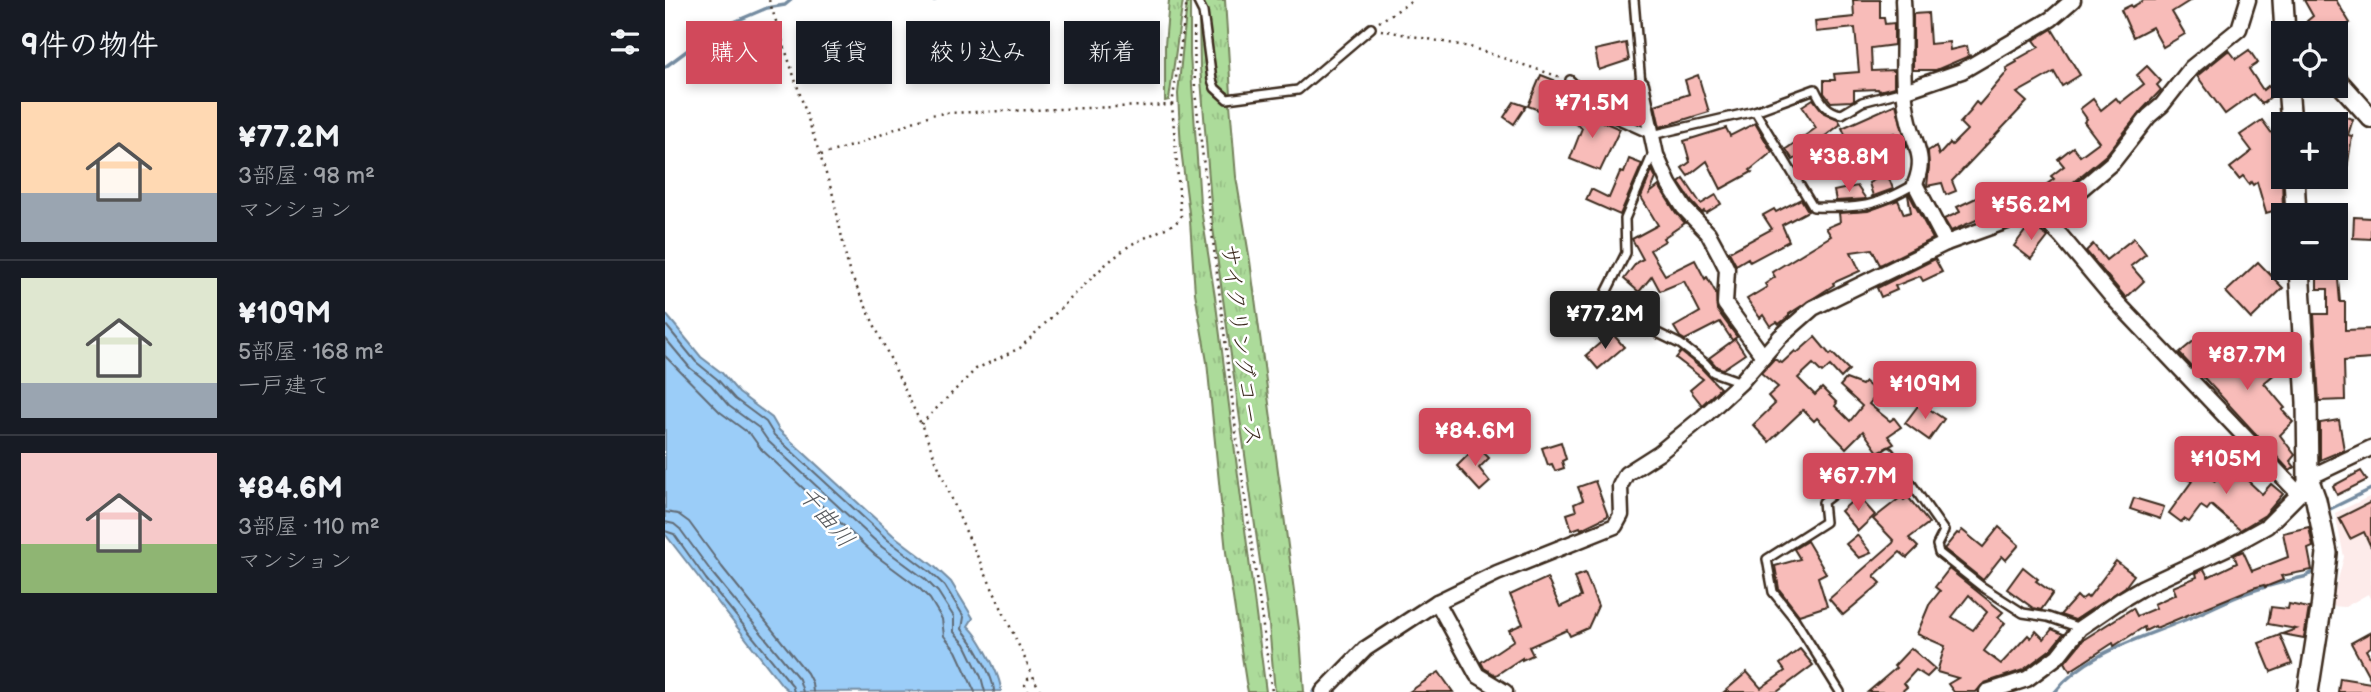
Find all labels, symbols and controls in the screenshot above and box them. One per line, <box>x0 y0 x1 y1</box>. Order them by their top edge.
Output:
chip: 購入 <box>686 21 782 84</box>
chip: 賃貸 <box>796 21 892 84</box>
chip: 絞り込み <box>906 21 1050 84</box>
chip: 新着 <box>1064 21 1160 84</box>
map controls <box>2271 21 2348 280</box>
button: locate <box>2271 21 2348 98</box>
icon: filters <box>606 23 644 61</box>
text: 9件の物件 <box>21 28 159 64</box>
pin: ¥71.5M <box>1535 80 1649 140</box>
text: ¥71.5M <box>1555 89 1629 117</box>
button: + <box>2271 112 2348 189</box>
text: ¥77.2M <box>238 120 340 156</box>
icon: home <box>77 130 161 214</box>
pin: ¥38.8M <box>1792 134 1906 194</box>
text: ¥38.8M <box>1809 143 1889 171</box>
text: 3部屋 · 98 m² <box>238 162 375 190</box>
pin: ¥56.2M <box>1974 182 2088 242</box>
text: ¥56.2M <box>1991 191 2071 219</box>
text: マンション <box>238 196 352 224</box>
button: − <box>2271 203 2348 280</box>
street label: サイクリングコース <box>1215 242 1267 448</box>
pin: ¥77.2M <box>1548 292 1662 351</box>
text: ¥109M <box>238 296 331 332</box>
text: ¥77.2M <box>1566 300 1644 328</box>
icon: home <box>77 306 161 390</box>
pin: ¥87.7M <box>2190 332 2304 392</box>
text: 5部屋 · 168 m² <box>238 338 384 366</box>
text: ¥87.7M <box>2208 341 2286 369</box>
pin: ¥109M <box>1876 362 1974 421</box>
text: ¥109M <box>1889 370 1961 398</box>
text: 一戸建て <box>238 372 330 400</box>
pin: ¥84.6M <box>1418 408 1532 468</box>
text: ¥84.6M <box>1435 417 1515 445</box>
pin: ¥105M <box>2177 436 2275 496</box>
text: ¥105M <box>2190 445 2262 473</box>
pin: ¥67.7M <box>1801 454 1915 513</box>
text: ¥67.7M <box>1819 462 1897 490</box>
text: ¥84.6M <box>238 471 343 507</box>
water label: 千曲川 <box>792 480 860 554</box>
icon: home <box>77 481 161 565</box>
text: 3部屋 · 110 m² <box>238 513 380 541</box>
text: マンション <box>238 547 352 575</box>

